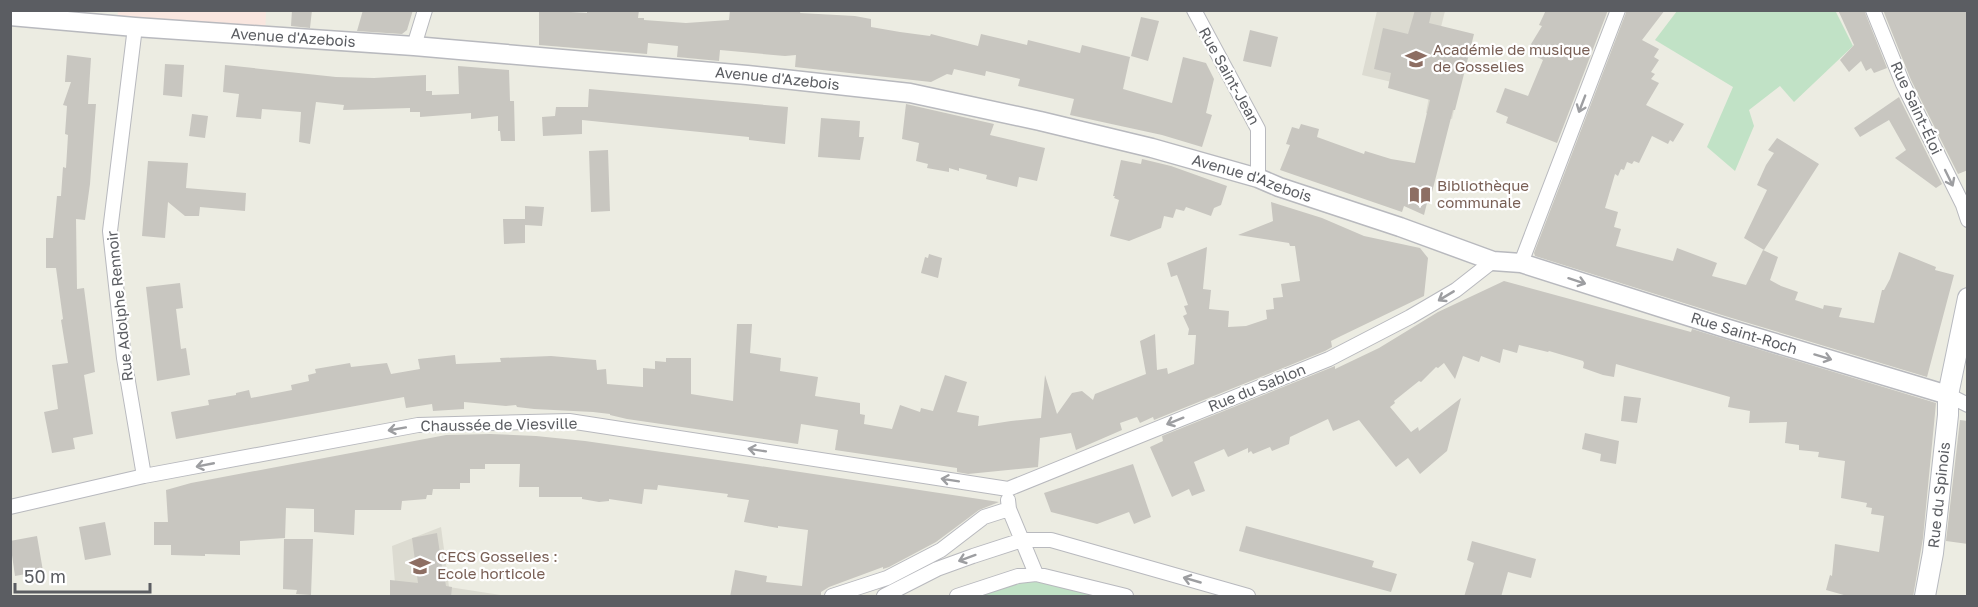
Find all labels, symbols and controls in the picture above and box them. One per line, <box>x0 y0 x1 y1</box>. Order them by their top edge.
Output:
street label: Avenue d'Azebois <box>230 24 356 50</box>
street label: Rue Saint-Jean <box>1196 24 1264 127</box>
place label: Académie de musique de Gosselies <box>1433 40 1591 75</box>
school or university icon: Académie de musique de Gosselies <box>1404 47 1428 71</box>
street label: Rue Saint-Éloi <box>1887 58 1946 157</box>
street label: Avenue d'Azebois <box>715 62 841 93</box>
one-way arrow <box>1576 95 1587 113</box>
street label: Avenue d'Azebois <box>1190 150 1314 205</box>
one-way arrow <box>1944 169 1956 187</box>
place label: Bibliothèque communale <box>1437 176 1529 211</box>
library icon: Bibliothèque communale <box>1408 183 1432 207</box>
street label: Rue Adolphe Rennoir <box>102 230 136 382</box>
one-way arrow <box>1567 276 1586 287</box>
one-way arrow <box>1438 290 1455 302</box>
street label: Rue Saint-Roch <box>1689 308 1800 357</box>
one-way arrow <box>1813 352 1832 363</box>
street label: Rue du Sablon <box>1205 359 1308 415</box>
street label: Chaussée de Viesville <box>420 414 578 434</box>
one-way arrow <box>1166 416 1184 427</box>
one-way arrow <box>388 424 407 435</box>
street label: Rue du Spinois <box>1924 441 1953 549</box>
one-way arrow <box>748 444 768 455</box>
one-way arrow <box>196 460 215 471</box>
one-way arrow <box>941 474 960 485</box>
place label: CECS Gosselies : Ecole horticole <box>437 547 558 582</box>
school or university icon: CECS Gosselies : Ecole horticole <box>408 554 432 578</box>
one-way arrow <box>958 554 977 565</box>
scale bar <box>15 556 150 594</box>
text: 50 m <box>24 565 66 587</box>
one-way arrow <box>1183 574 1202 586</box>

